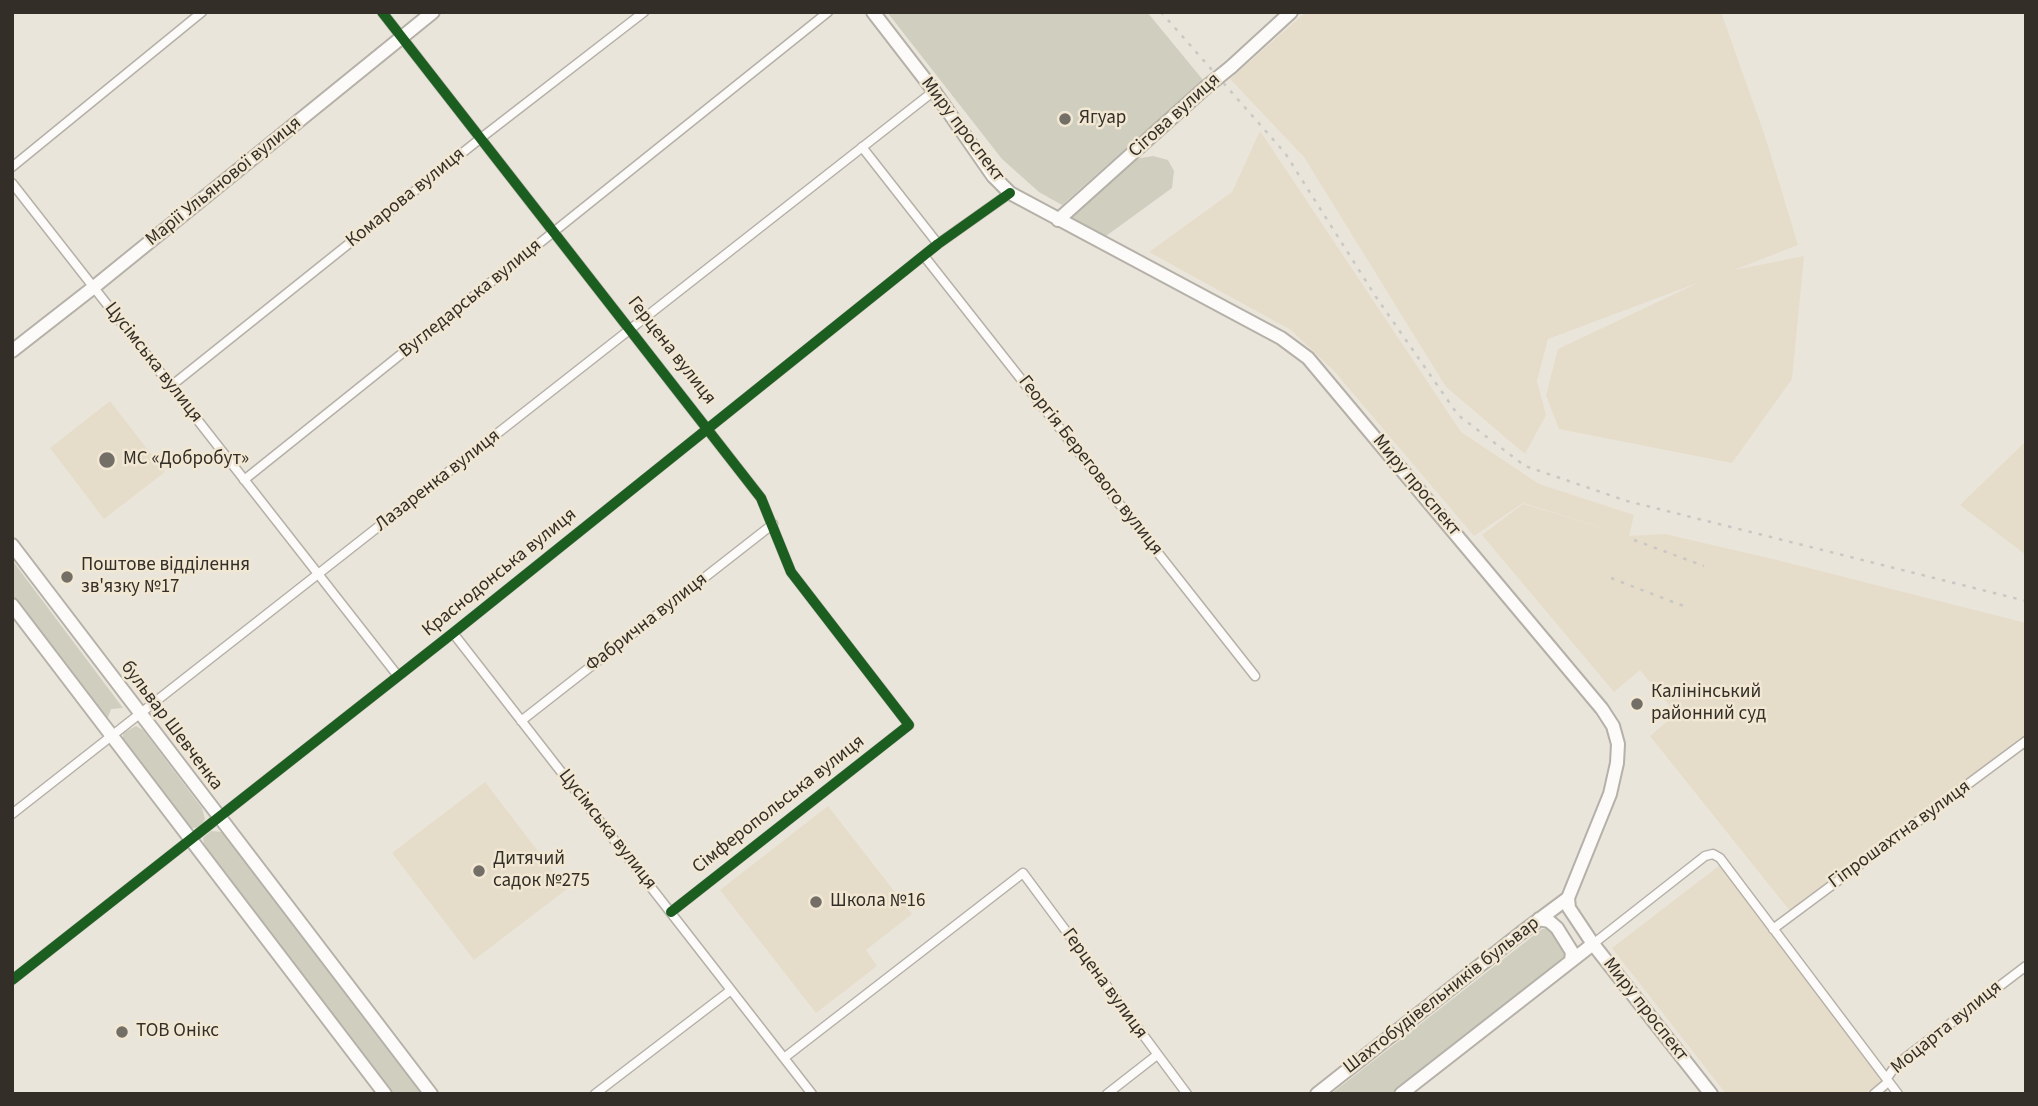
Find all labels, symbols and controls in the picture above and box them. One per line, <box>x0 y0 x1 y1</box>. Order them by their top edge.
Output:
street label: Сігова вулиця <box>1125 69 1225 163</box>
street label: Миру проспект <box>915 73 1009 187</box>
place label: Ягуар <box>1079 108 1126 130</box>
marker: Ягуар <box>1057 111 1073 127</box>
street label: Марії Ульянової вулиця <box>142 112 306 252</box>
street label: Комарова вулиця <box>342 143 470 253</box>
street label: Вугледарська вулиця <box>395 235 547 363</box>
street label: Герцена вулиця <box>622 292 720 410</box>
street label: Цусімська вулиця <box>99 298 207 428</box>
street label: Георгія Берегового вулиця <box>1013 371 1167 561</box>
street label: Лазаренка вулиця <box>371 425 505 537</box>
street label: Миру проспект <box>1367 431 1465 541</box>
place label: МС «Добробут» <box>123 449 249 471</box>
marker: МС «Добробут» <box>97 450 117 470</box>
street label: Краснодонська вулиця <box>418 504 582 642</box>
place label: Поштове відділення зв'язку №17 <box>81 555 250 599</box>
street label: Фабрична вулиця <box>582 568 712 678</box>
marker: Поштове відділення зв'язку №17 <box>59 569 75 585</box>
street label: бульвар Шевченка <box>115 657 227 795</box>
place label: Калінінський районний суд <box>1651 682 1766 726</box>
marker: Калінінський районний суд <box>1629 696 1645 712</box>
street label: Сімферопольська вулиця <box>688 731 870 879</box>
street label: Цусімська вулиця <box>553 765 661 895</box>
street label: Гіпрошахтна вулиця <box>1825 776 1975 894</box>
place label: Дитячий садок №275 <box>493 849 590 893</box>
marker: Дитячий садок №275 <box>471 863 487 879</box>
place label: Школа №16 <box>830 891 925 913</box>
marker: Школа №16 <box>808 894 824 910</box>
street label: Шахтобудівельників бульвар <box>1340 912 1544 1080</box>
street label: Герцена вулиця <box>1056 924 1152 1044</box>
street label: Миру проспект <box>1597 954 1693 1066</box>
street label: Моцарта вулиця <box>1887 976 2007 1080</box>
place label: ТОВ Онікс <box>136 1021 219 1043</box>
marker: ТОВ Онікс <box>114 1024 130 1040</box>

